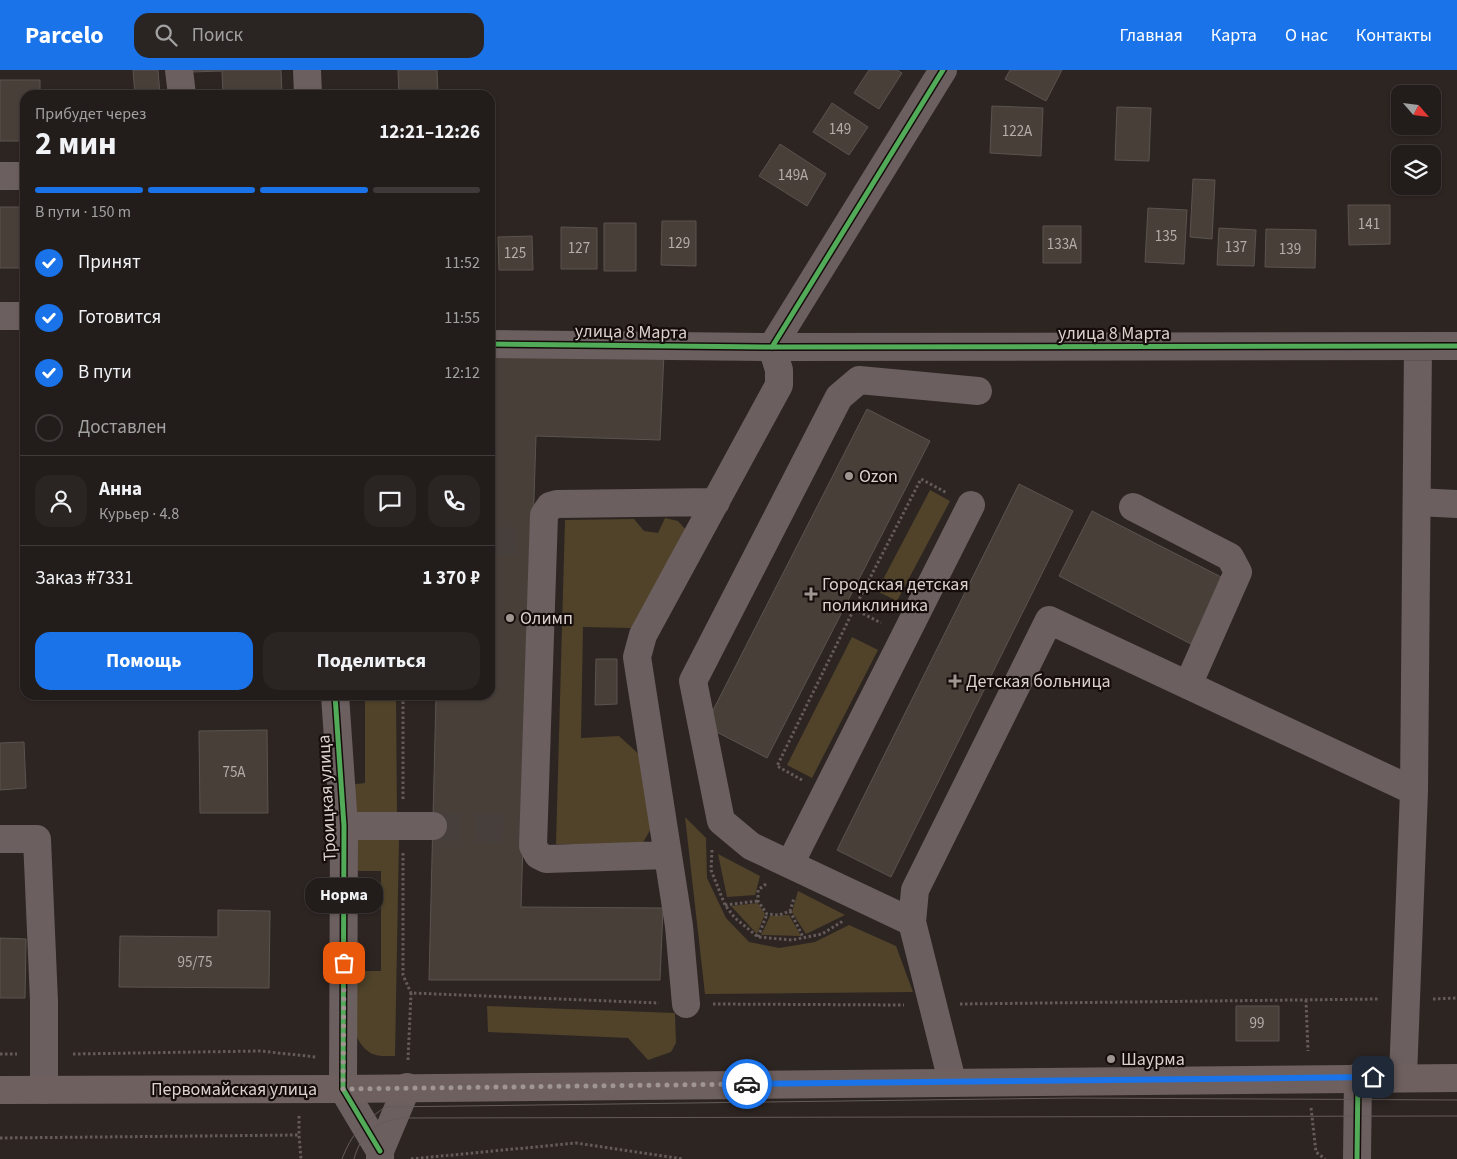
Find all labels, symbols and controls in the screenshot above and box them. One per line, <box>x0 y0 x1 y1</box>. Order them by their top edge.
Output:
search box <box>134 13 484 58</box>
text: Parcelo <box>25 18 104 53</box>
icon: search <box>152 21 180 49</box>
text: Поиск <box>192 22 243 49</box>
text: Главная <box>1120 23 1183 48</box>
text: Карта <box>1211 23 1257 48</box>
text: О нас <box>1285 23 1328 48</box>
text: Контакты <box>1356 23 1432 48</box>
north arrow <box>1391 85 1441 135</box>
map controls <box>1391 85 1441 195</box>
text: Прибудет через <box>35 103 146 125</box>
text: 12:21–12:26 <box>379 119 480 146</box>
house number: 149 <box>829 119 851 140</box>
text: 2 мин <box>35 121 117 167</box>
house number: 122А <box>1002 121 1033 142</box>
button: layers <box>1391 145 1441 195</box>
house number: 149А <box>778 165 809 186</box>
text: В пути · 150 m <box>35 201 131 223</box>
house number: 141 <box>1358 214 1380 235</box>
house number: 135 <box>1155 226 1177 247</box>
house number: 129 <box>668 233 690 254</box>
house number: 133А <box>1047 234 1078 255</box>
house number: 137 <box>1225 237 1247 258</box>
house number: 127 <box>568 238 590 259</box>
house number: 139 <box>1279 239 1301 260</box>
house number: 125 <box>504 243 526 264</box>
icon: check <box>35 249 63 277</box>
text: Принят <box>78 249 141 276</box>
text: 11:52 <box>444 252 480 274</box>
icon: check <box>35 304 63 332</box>
text: Готовится <box>78 304 161 331</box>
text: 11:55 <box>444 307 480 329</box>
street label: улица 8 Марта <box>575 319 687 345</box>
street label: улица 8 Марта <box>1058 321 1170 346</box>
icon: check <box>35 359 63 387</box>
text: В пути <box>78 359 132 386</box>
text: 12:12 <box>444 362 480 384</box>
text: Доставлен <box>78 414 167 441</box>
place label: Ozon <box>859 464 898 489</box>
marker: Ozon <box>843 470 855 482</box>
button: person <box>35 475 87 527</box>
button: chat <box>364 475 416 527</box>
button: phone <box>428 475 480 527</box>
text: Анна <box>99 476 142 503</box>
text: Курьер · 4.8 <box>99 503 179 525</box>
text: Заказ #7331 <box>35 565 134 592</box>
text: 1 370 ₽ <box>422 565 480 592</box>
place label: Городская детская поликлиника <box>822 572 969 618</box>
marker: Городская детская поликлиника <box>804 587 818 601</box>
place label: Олимп <box>520 606 573 631</box>
marker: Олимп <box>504 612 516 624</box>
button: Помощь <box>35 632 253 690</box>
button: Поделиться <box>263 632 480 690</box>
place label: Детская больница <box>966 669 1111 694</box>
marker: Детская больница <box>948 674 962 688</box>
street label: Троицкая улица <box>311 734 343 862</box>
house number: 75А <box>222 762 246 783</box>
callout: Норма <box>305 878 383 913</box>
text: Норма <box>320 884 368 906</box>
pin <box>323 942 365 984</box>
icon: bag <box>330 949 358 977</box>
house number: 95/75 <box>177 952 213 973</box>
house number: 99 <box>1250 1013 1264 1034</box>
place label: Шаурма <box>1121 1047 1185 1072</box>
marker: Шаурма <box>1105 1053 1117 1065</box>
pin <box>1352 1056 1394 1098</box>
courier <box>722 1059 772 1109</box>
icon: home <box>1359 1063 1387 1091</box>
icon: car <box>733 1070 761 1098</box>
street label: Первомайская улица <box>151 1077 317 1102</box>

